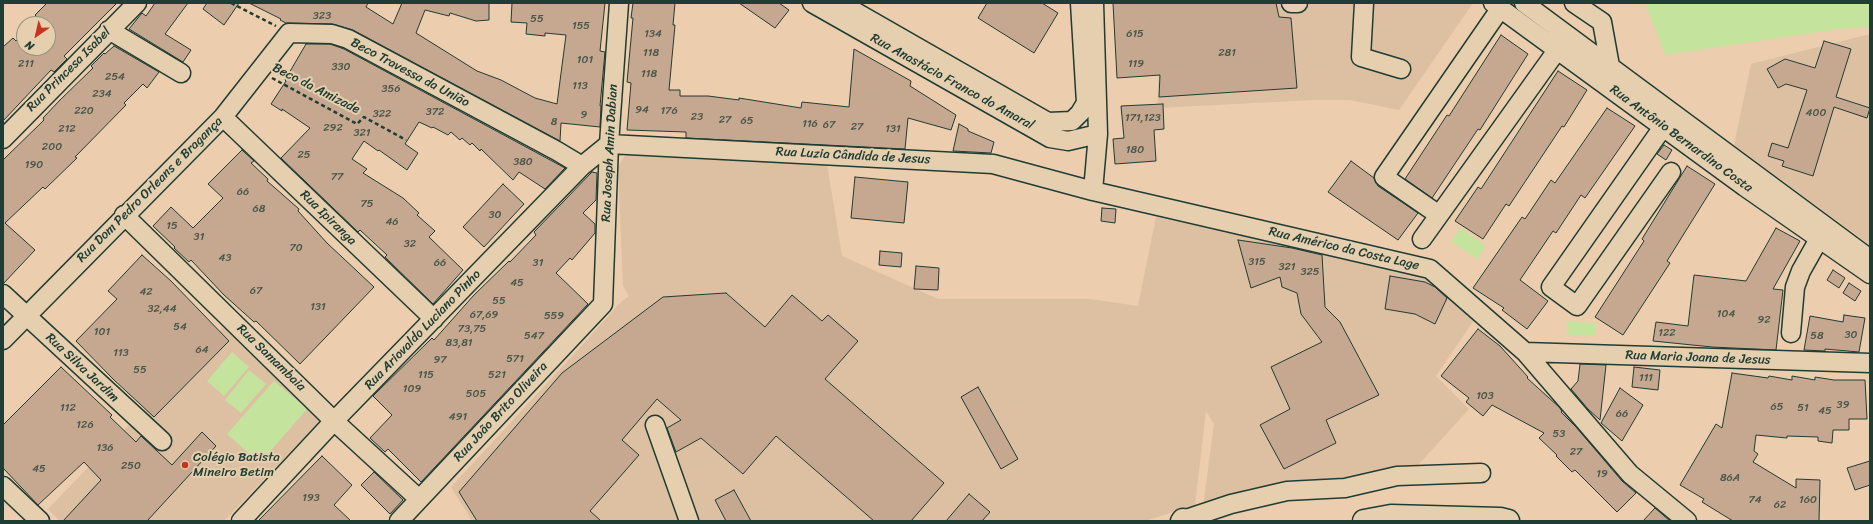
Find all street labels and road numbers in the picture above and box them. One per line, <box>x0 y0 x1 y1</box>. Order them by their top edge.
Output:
street label: Rua Princesa Isabel <box>24 25 114 115</box>
street label: Rua Anastácio Franco do Amaral <box>868 30 1036 134</box>
street label: Beco Travessa da União <box>348 35 472 111</box>
street label: Beco da Amizade <box>270 60 362 118</box>
street label: Rua Antônio Bernardino Costa <box>1607 82 1755 196</box>
street label: Rua Joseph Amin Dabian <box>599 84 621 222</box>
street label: Rua Dom Pedro Orleans e Bragança <box>74 114 226 266</box>
street label: Rua Luzia Cândida de Jesus <box>775 144 931 168</box>
street label: Rua Ipiranga <box>297 187 359 249</box>
street label: Rua Américo da Costa Lage <box>1267 224 1421 274</box>
street label: Rua Ariovaldo Luciano Pinho <box>362 267 484 393</box>
street label: Rua Samambaia <box>233 321 309 395</box>
street label: Rua Silva Jardim <box>42 330 122 406</box>
street label: Rua Maria Joana de Jesus <box>1625 348 1771 368</box>
street label: Rua João Brito Oliveira <box>451 359 551 465</box>

